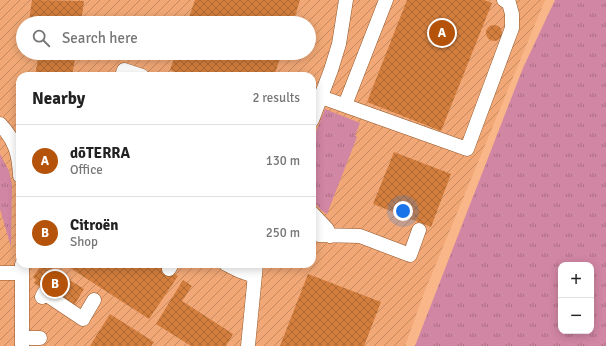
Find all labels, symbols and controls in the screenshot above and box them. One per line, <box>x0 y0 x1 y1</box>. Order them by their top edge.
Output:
search box <box>16 16 316 60</box>
pin: A <box>429 18 455 48</box>
icon: search <box>30 27 52 49</box>
text: Search here <box>62 29 138 47</box>
text: Nearby <box>32 88 85 109</box>
text: 2 results <box>252 90 300 106</box>
text: dōTERRA <box>70 144 130 162</box>
text: A <box>41 153 49 169</box>
text: 130 m <box>266 153 300 169</box>
text: Office <box>70 162 103 178</box>
your location <box>393 201 413 221</box>
text: Citroën <box>70 216 118 234</box>
text: B <box>41 225 49 241</box>
text: 250 m <box>266 225 300 241</box>
text: Shop <box>70 234 98 250</box>
map controls <box>558 262 594 334</box>
button: + <box>558 262 594 298</box>
pin: B <box>42 269 68 299</box>
button: − <box>558 298 594 334</box>

